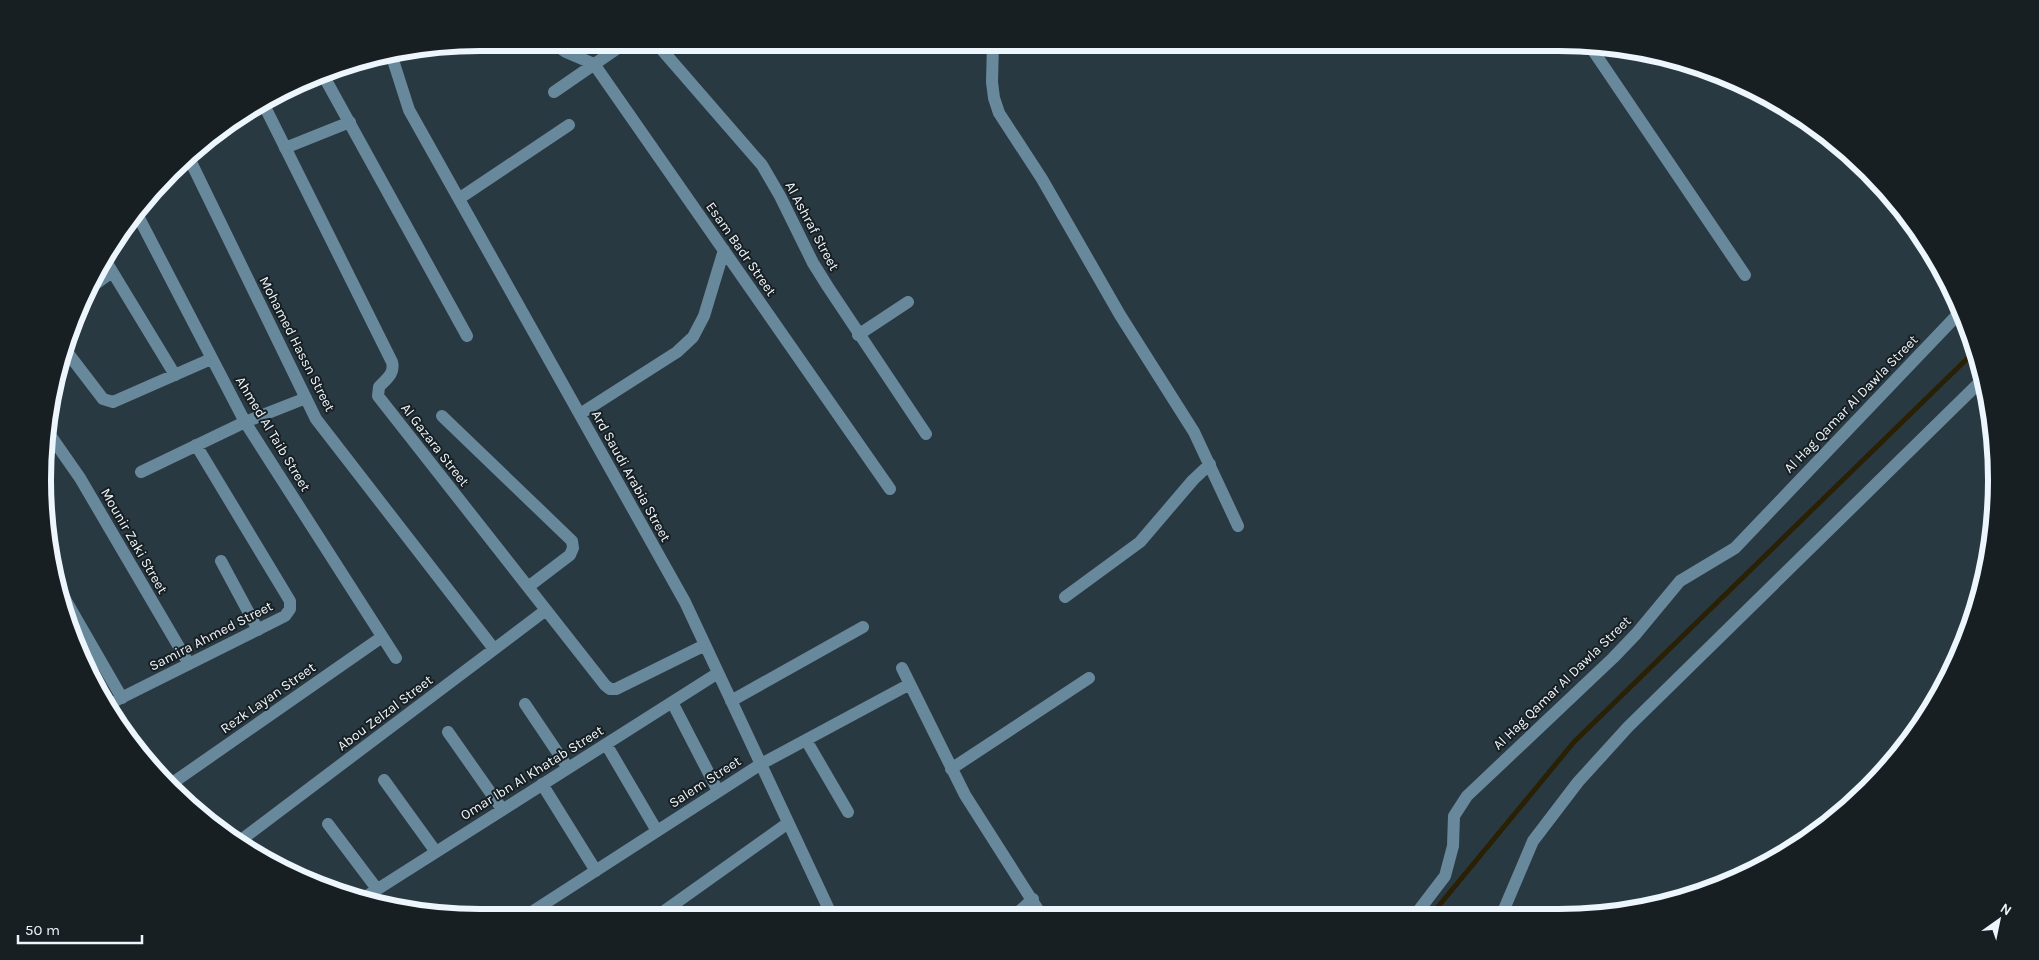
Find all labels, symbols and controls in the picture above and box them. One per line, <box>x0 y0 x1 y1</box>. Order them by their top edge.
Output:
street label: Al Ashraf Street <box>781 179 843 273</box>
street label: Esam Badr Street <box>702 199 780 299</box>
street label: Mohamed Hassn Street <box>255 274 339 414</box>
street label: Al Hag Qamar Al Dawla Street <box>1781 331 1921 477</box>
street label: Ahmed Al Taib Street <box>232 373 314 495</box>
street label: Al Gazara Street <box>397 400 473 490</box>
street label: Ard Saudi Arabia Street <box>588 407 674 545</box>
street label: Mounir Zaki Street <box>97 485 171 597</box>
street label: Samira Ahmed Street <box>146 597 276 675</box>
street label: Al Hag Qamar Al Dawla Street <box>1489 613 1635 753</box>
street label: Rezk Layan Street <box>217 659 319 737</box>
street label: Abou Zelzal Street <box>334 672 436 754</box>
street label: Omar Ibn Al Khatab Street <box>457 722 607 824</box>
street label: Salem Street <box>666 753 744 811</box>
north arrow <box>1974 895 2024 945</box>
text: N <box>1997 900 2015 919</box>
scale bar <box>18 912 141 944</box>
text: 50 m <box>25 921 60 939</box>

